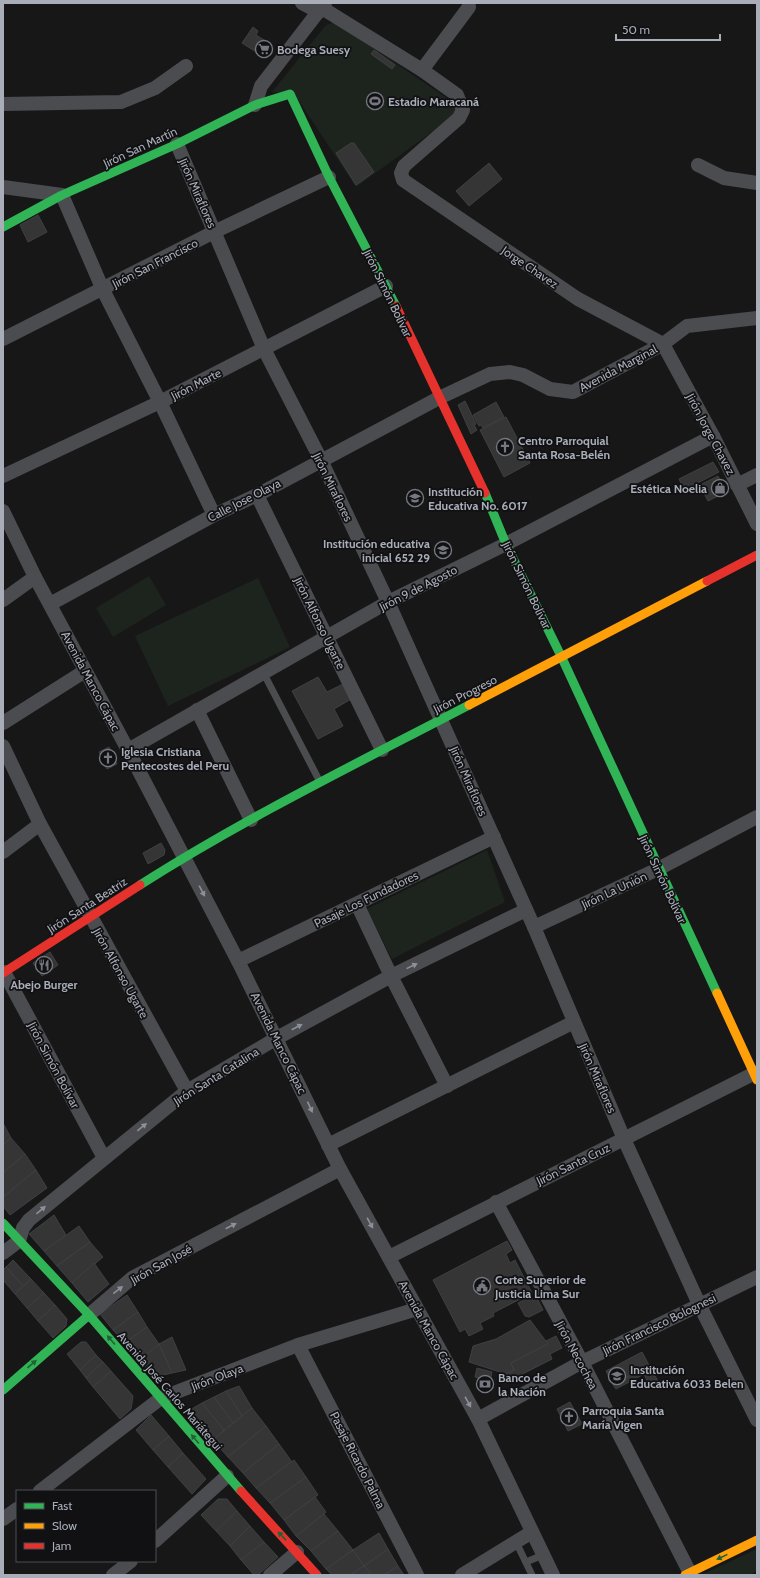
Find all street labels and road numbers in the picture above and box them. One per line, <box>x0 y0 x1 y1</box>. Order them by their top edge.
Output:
street label: Jirón San Martín <box>100 123 180 171</box>
street label: Jirón Miraflores <box>176 155 220 230</box>
street label: Jirón San Francisco <box>109 235 201 292</box>
street label: Jorge Chavez <box>498 242 561 292</box>
street label: Jirón Simón Bolívar <box>360 246 416 339</box>
street label: Avenida Marginal <box>576 341 660 395</box>
street label: Jirón Marte <box>167 365 224 404</box>
street label: Jirón Jorge Chavez <box>683 390 739 478</box>
street label: Jirón Miraflores <box>309 449 356 524</box>
street label: Calle Jose Olaya <box>205 475 283 525</box>
street label: Jirón Simón Bolívar <box>499 538 555 631</box>
street label: Jirón 9 de Agosto <box>376 562 460 615</box>
street label: Jirón Alfonso Ugarte <box>291 573 349 672</box>
street label: Avenida Manco Cápac <box>58 628 124 734</box>
street label: Jirón Progreso <box>430 671 500 717</box>
street label: Jirón Miraflores <box>447 743 491 818</box>
street label: Jirón Simón Bolívar <box>636 832 690 926</box>
street label: Pasaje Los Fundadores <box>311 867 421 931</box>
street label: Jirón La Unión <box>578 868 649 912</box>
street label: Jirón Santa Beatriz <box>43 873 130 937</box>
street label: Jirón Alfonso Ugarte <box>89 924 152 1021</box>
street label: Avenida Manco Cápac <box>248 990 310 1097</box>
street label: Jirón Simón Bolívar <box>24 1018 83 1111</box>
street label: Jirón Miraflores <box>576 1040 620 1115</box>
street label: Jirón Santa Catalina <box>170 1044 262 1109</box>
street label: Jirón Santa Cruz <box>533 1140 613 1189</box>
street label: Jirón San José <box>127 1241 194 1288</box>
street label: Avenida Manco Cápac <box>395 1278 463 1383</box>
street label: Jirón Francisco Bolognesi <box>599 1290 718 1358</box>
street label: Jirón Necochea <box>552 1317 601 1392</box>
street label: Avenida José Carlos Mariátegui <box>114 1328 226 1454</box>
street label: Jirón Olaya <box>188 1360 245 1394</box>
street label: Pasaje Ricardo Palma <box>327 1409 389 1511</box>

